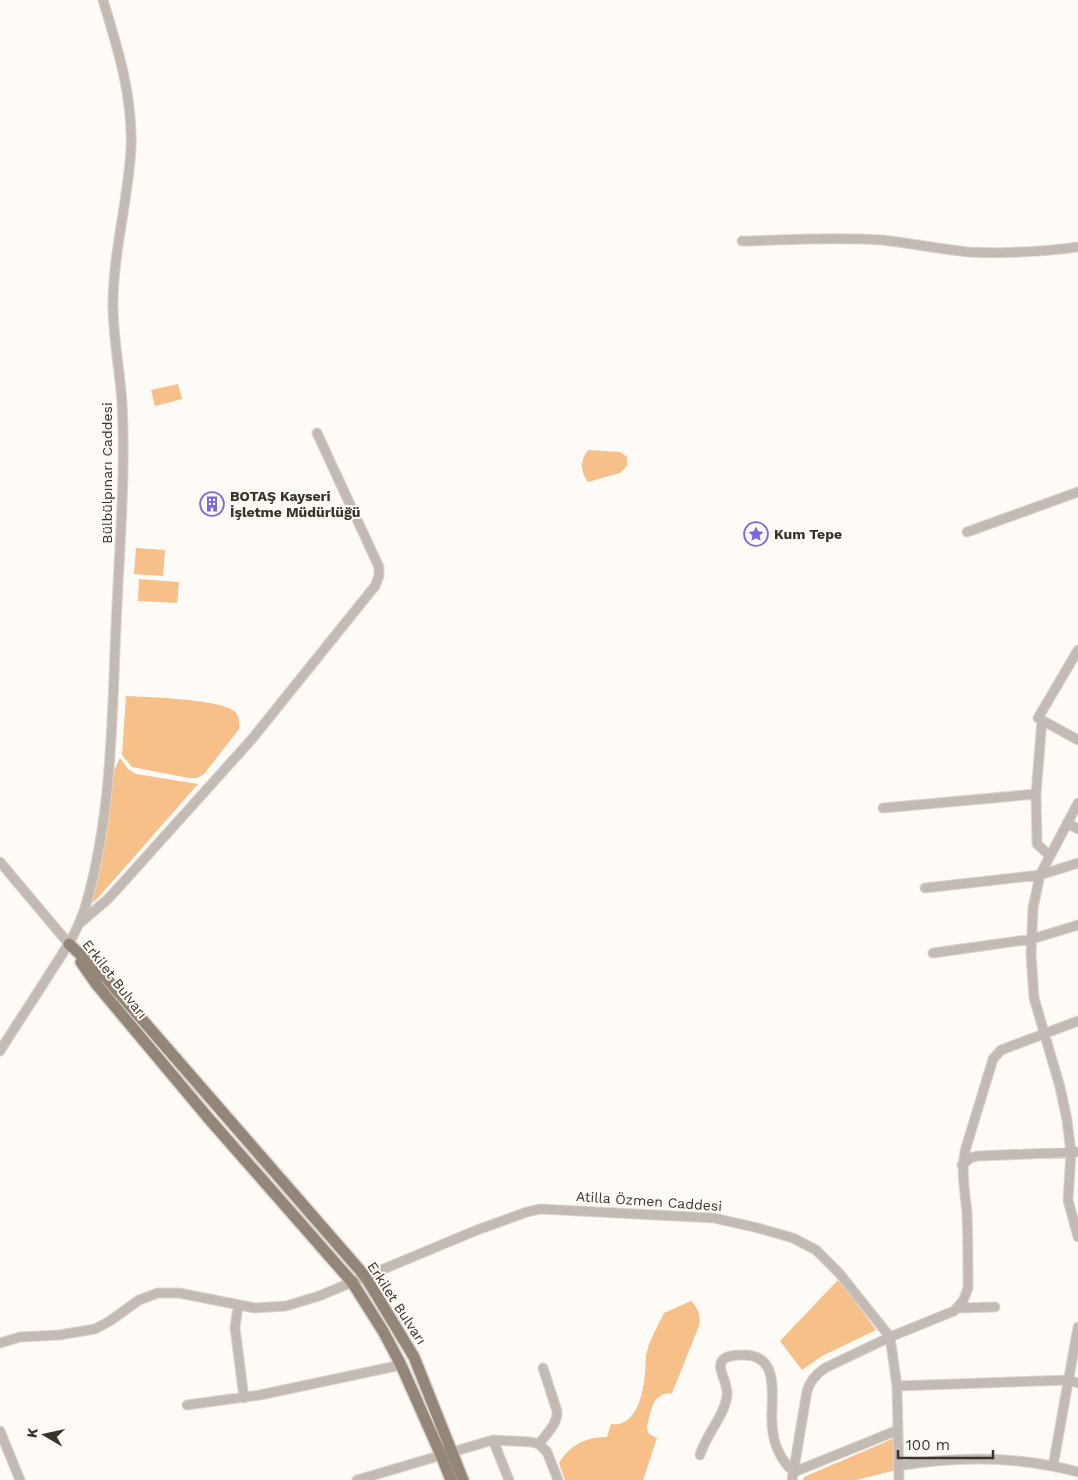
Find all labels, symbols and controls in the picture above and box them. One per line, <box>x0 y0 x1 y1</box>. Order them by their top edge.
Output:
street label: Bülbülpınarı Caddesi <box>99 402 115 544</box>
place label: BOTAŞ Kayseri İşletme Müdürlüğü <box>230 488 360 520</box>
building icon: BOTAŞ Kayseri İşletme Müdürlüğü <box>199 491 225 517</box>
place icon: Kum Tepe <box>743 521 769 547</box>
place label: Kum Tepe <box>774 526 842 542</box>
street label: Erkilet Bulvarı <box>79 937 151 1021</box>
street label: Atilla Özmen Caddesi <box>575 1188 723 1214</box>
street label: Erkilet Bulvarı <box>364 1259 430 1347</box>
north arrow <box>20 1410 70 1460</box>
text: K <box>23 1427 41 1439</box>
scale bar <box>898 1428 993 1460</box>
text: 100 m <box>906 1436 950 1454</box>

